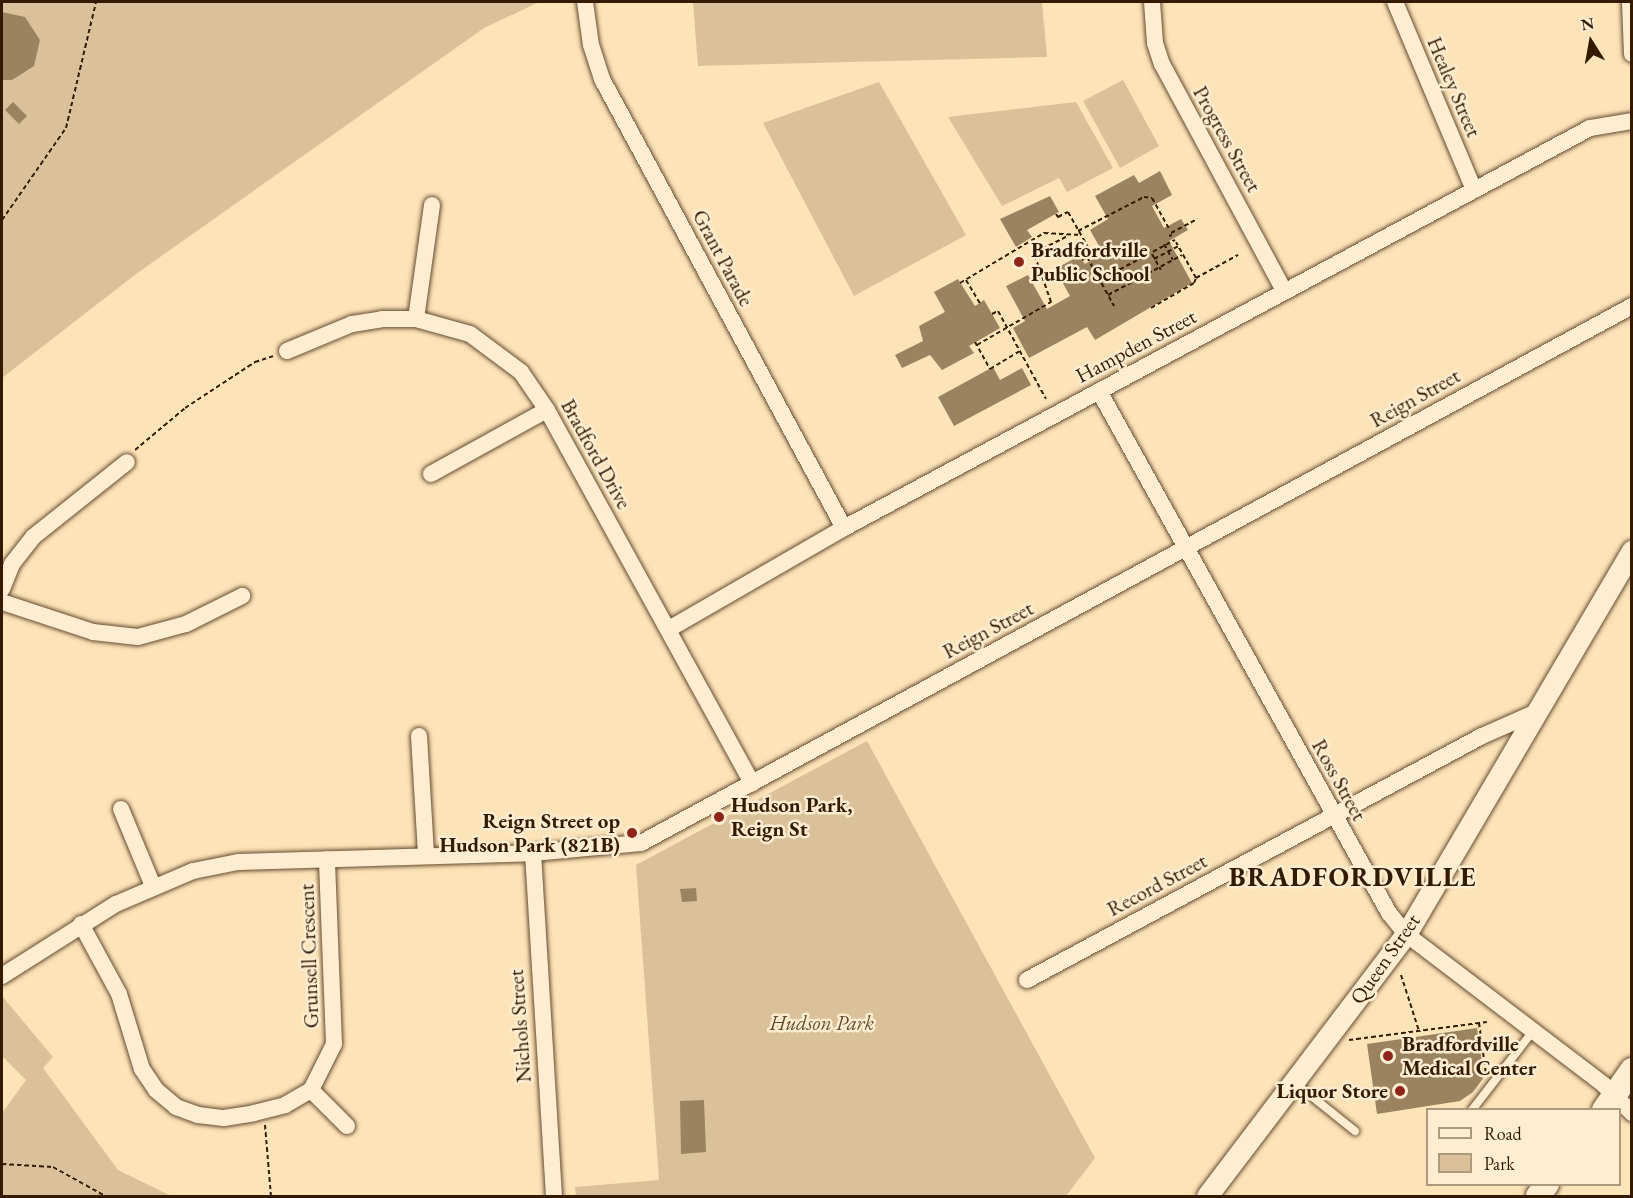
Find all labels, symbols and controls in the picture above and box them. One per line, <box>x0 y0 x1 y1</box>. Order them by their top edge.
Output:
north arrow <box>1561 12 1621 72</box>
text: N <box>1579 12 1596 35</box>
street label: Healey Street <box>1422 33 1486 141</box>
street label: Progress Street <box>1188 82 1266 196</box>
street label: Grant Parade <box>687 205 759 311</box>
place label: Bradfordville Public School <box>1031 237 1150 287</box>
marker: Bradfordville Public School <box>1012 255 1026 269</box>
street label: Hampden Street <box>1071 304 1201 388</box>
street label: Reign Street <box>1366 363 1464 433</box>
street label: Bradford Drive <box>556 395 636 513</box>
street label: Reign Street <box>938 596 1038 664</box>
street label: Ross Street <box>1306 735 1372 825</box>
place label: Hudson Park, Reign St <box>731 792 852 842</box>
place label: Reign Street op Hudson Park (821B) <box>440 808 620 858</box>
marker: Hudson Park, Reign St <box>712 810 726 824</box>
marker: Reign Street op Hudson Park (821B) <box>625 826 639 840</box>
street label: Record Street <box>1103 848 1211 922</box>
district label: BRADFORDVILLE <box>1229 861 1477 893</box>
street label: Grunsell Crescent <box>294 883 324 1029</box>
street label: Queen Street <box>1345 909 1425 1009</box>
street label: Nichols Street <box>503 969 537 1083</box>
park label: Hudson Park <box>770 1010 874 1036</box>
place label: Bradfordville Medical Center <box>1402 1031 1536 1081</box>
marker: Bradfordville Medical Center <box>1379 1047 1397 1065</box>
place label: Liquor Store <box>1276 1078 1388 1104</box>
marker: Liquor Store <box>1393 1084 1407 1098</box>
legend <box>1426 1108 1621 1186</box>
text: Road <box>1484 1122 1522 1145</box>
text: Park <box>1484 1152 1515 1175</box>

